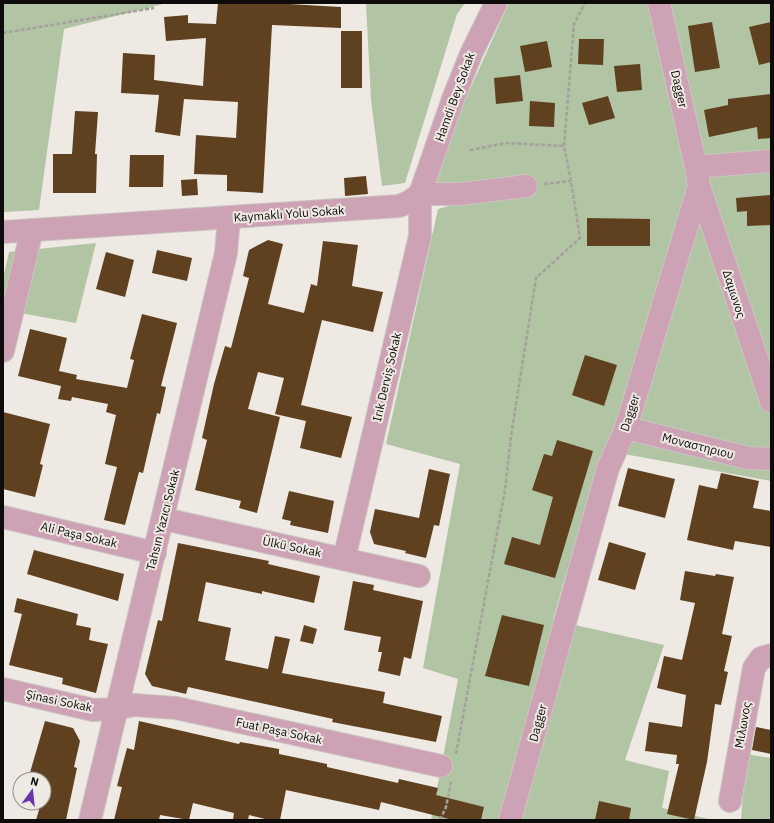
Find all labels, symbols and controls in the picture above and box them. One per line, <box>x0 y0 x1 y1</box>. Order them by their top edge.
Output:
street label: Hamdi Bey Sokak <box>431 49 478 144</box>
street label: Dagger <box>668 69 691 110</box>
street label: Kaymaklı Yolu Sokak <box>233 202 345 225</box>
street label: Δαμωνος <box>720 268 749 320</box>
street label: Irık Derviş Sokak <box>369 330 404 423</box>
street label: Dagger <box>617 392 643 433</box>
street label: Μοναστηριου <box>661 429 736 462</box>
street label: Tahsın Yazıcı Sokak <box>143 467 183 572</box>
street label: Ali Paşa Sokak <box>39 518 120 551</box>
street label: Ülkü Sokak <box>261 533 324 560</box>
street label: Şinasi Sokak <box>25 686 94 715</box>
street label: Μιλωνος <box>731 700 754 749</box>
street label: Dagger <box>525 702 550 743</box>
street label: Fuat Paşa Sokak <box>234 714 324 747</box>
north arrow <box>12 771 52 811</box>
text: N <box>29 774 40 789</box>

